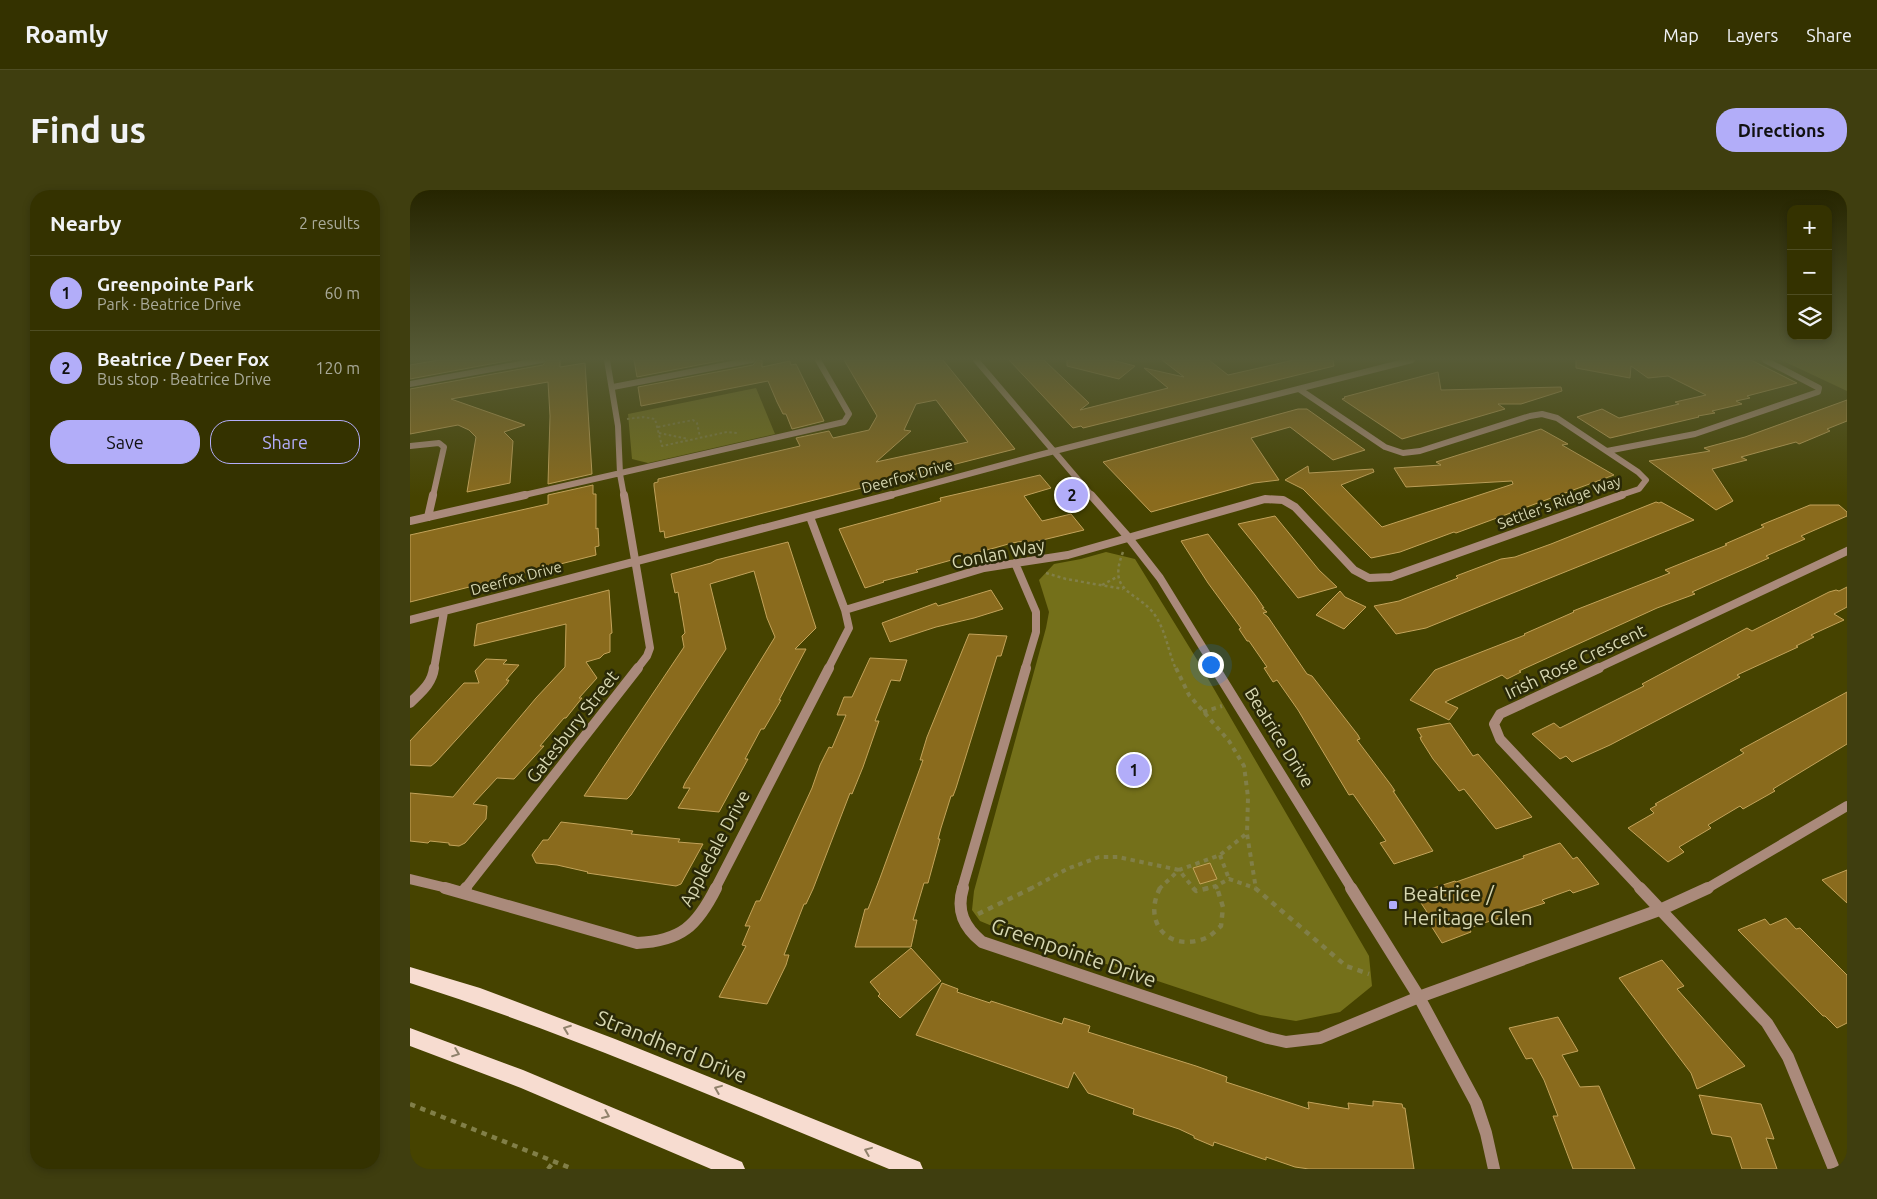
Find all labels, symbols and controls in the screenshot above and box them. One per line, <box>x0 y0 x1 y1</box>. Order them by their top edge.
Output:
text: Roamly <box>25 21 108 48</box>
text: Map <box>1663 25 1699 45</box>
text: Layers <box>1727 25 1778 45</box>
text: Share <box>1806 25 1852 45</box>
button: Directions <box>1716 108 1847 152</box>
text: Find us <box>30 110 146 150</box>
map controls <box>1787 205 1832 340</box>
button: + <box>1787 205 1832 250</box>
text: Nearby <box>50 211 121 235</box>
text: 2 results <box>299 214 360 232</box>
button: − <box>1787 250 1832 295</box>
text: Greenpointe Park <box>97 273 254 295</box>
text: 1 <box>61 284 71 302</box>
text: 60 m <box>324 284 360 302</box>
text: Park · Beatrice Drive <box>97 295 241 313</box>
button: layers <box>1787 295 1832 340</box>
text: Beatrice / Deer Fox <box>97 348 269 370</box>
text: 2 <box>61 359 71 377</box>
text: 120 m <box>315 359 360 377</box>
text: Bus stop · Beatrice Drive <box>97 370 271 388</box>
button: Save <box>50 420 200 464</box>
button: Share <box>210 420 360 464</box>
street label: Deerfox Drive <box>860 456 954 496</box>
street label: Settler's Ridge Way <box>1495 472 1623 532</box>
pin: 2 <box>1056 476 1088 514</box>
street label: Conlan Way <box>950 534 1047 572</box>
street label: Deerfox Drive <box>469 558 563 598</box>
street label: Irish Rose Crescent <box>1502 620 1648 702</box>
your location <box>1198 652 1224 678</box>
street label: Gatesbury Street <box>522 666 622 786</box>
street label: Beatrice Drive <box>1241 683 1319 791</box>
pin: 1 <box>1118 751 1150 789</box>
street label: Appledale Drive <box>675 787 753 909</box>
place label: Beatrice / Heritage Glen <box>1403 881 1533 929</box>
marker: Beatrice / Heritage Glen <box>1387 899 1399 911</box>
street label: Greenpointe Drive <box>988 912 1160 992</box>
street label: Strandherd Drive <box>593 1005 751 1087</box>
one-way arrow <box>563 1025 571 1035</box>
one-way arrow <box>451 1047 460 1057</box>
one-way arrow <box>714 1085 722 1095</box>
one-way arrow <box>601 1108 610 1119</box>
one-way arrow <box>864 1146 873 1157</box>

